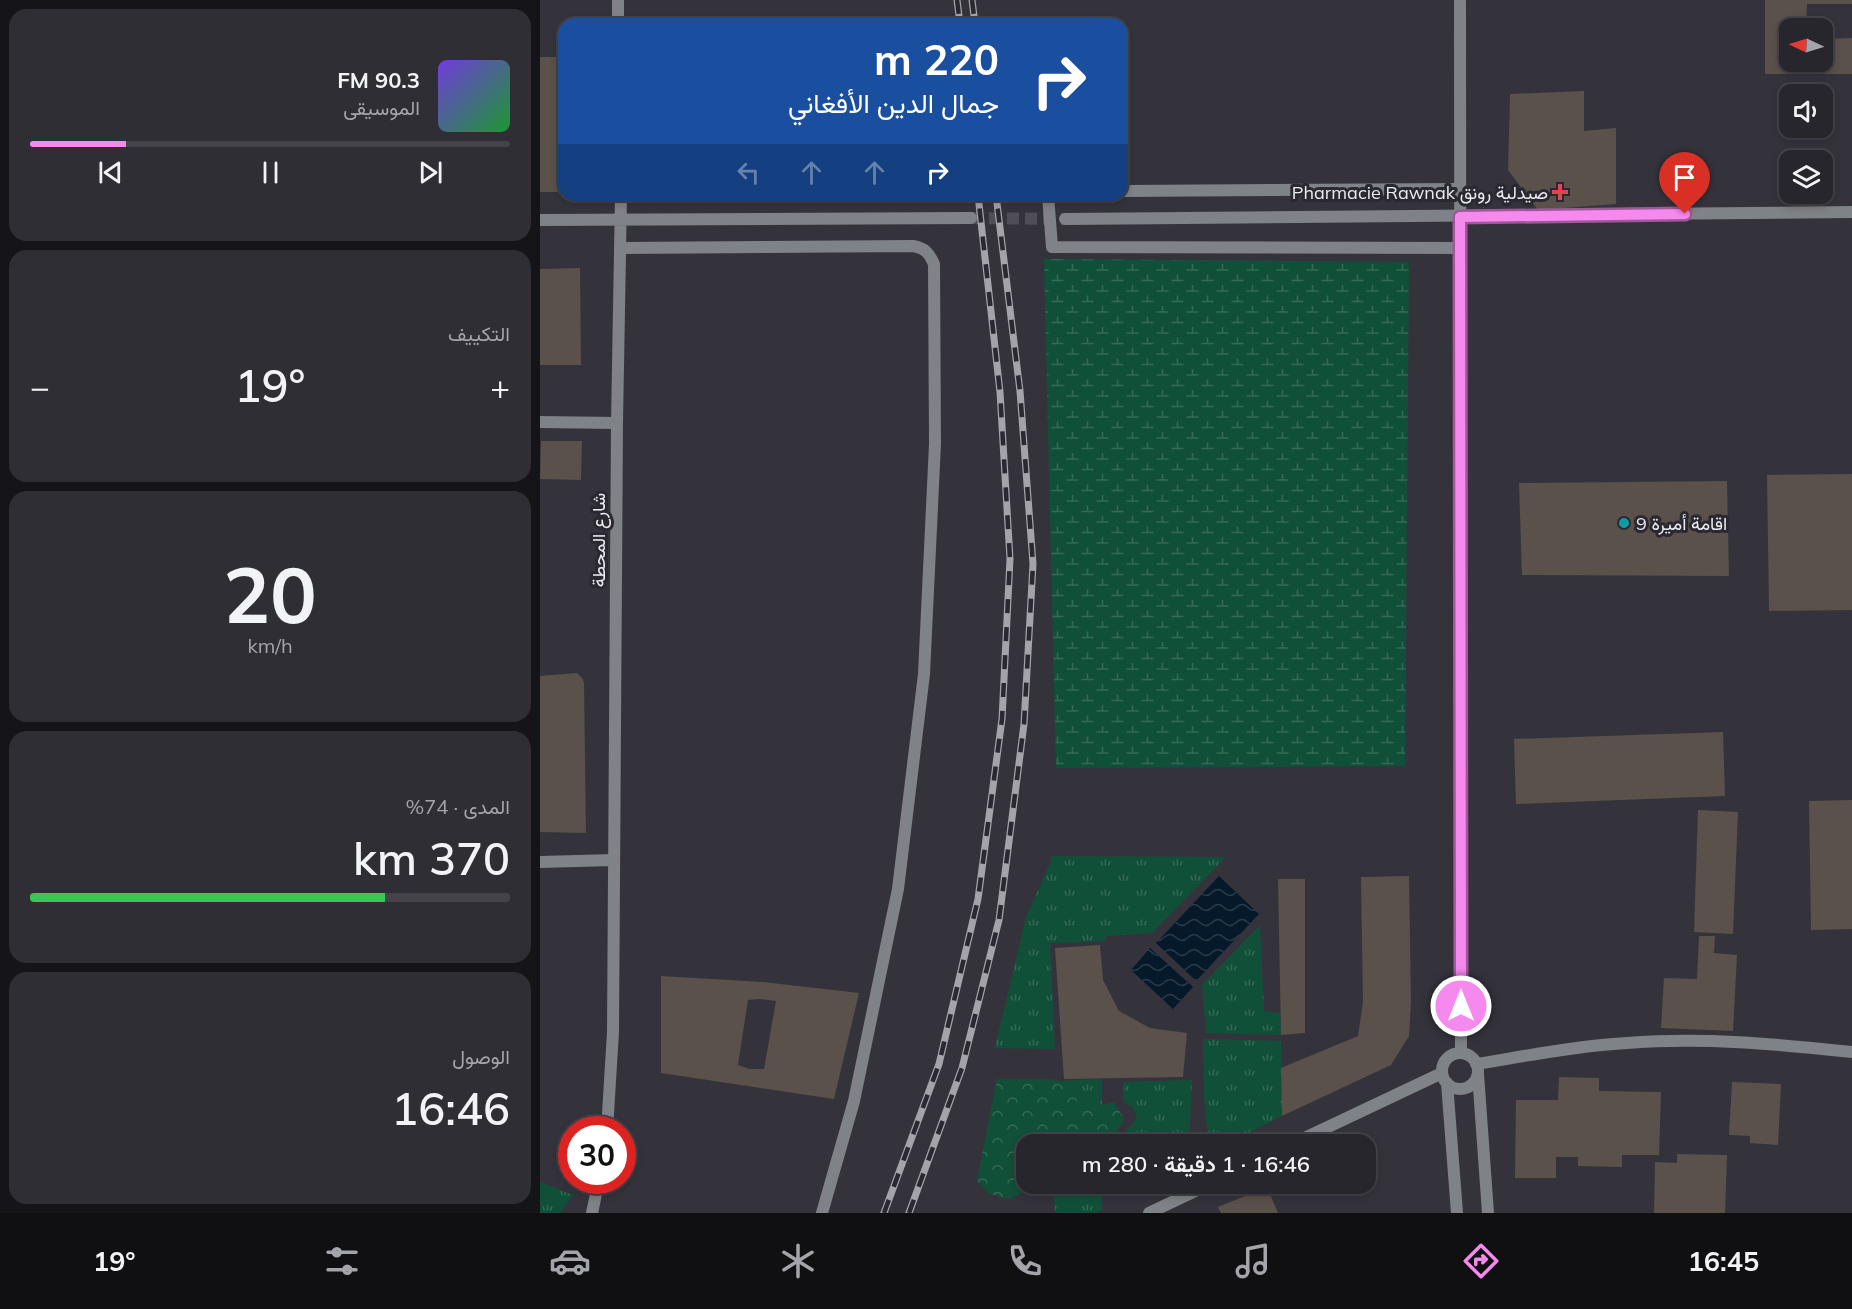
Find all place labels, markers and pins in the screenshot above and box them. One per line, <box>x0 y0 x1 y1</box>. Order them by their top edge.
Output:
pin <box>1659 152 1710 214</box>
place label: Pharmacie Rawnak صيدلية رونق <box>1292 181 1548 204</box>
marker: Pharmacie Rawnak صيدلية رونق <box>1553 185 1567 199</box>
place label: اقامة أميرة 9 <box>1636 512 1727 535</box>
marker: اقامة أميرة 9 <box>1617 516 1631 530</box>

